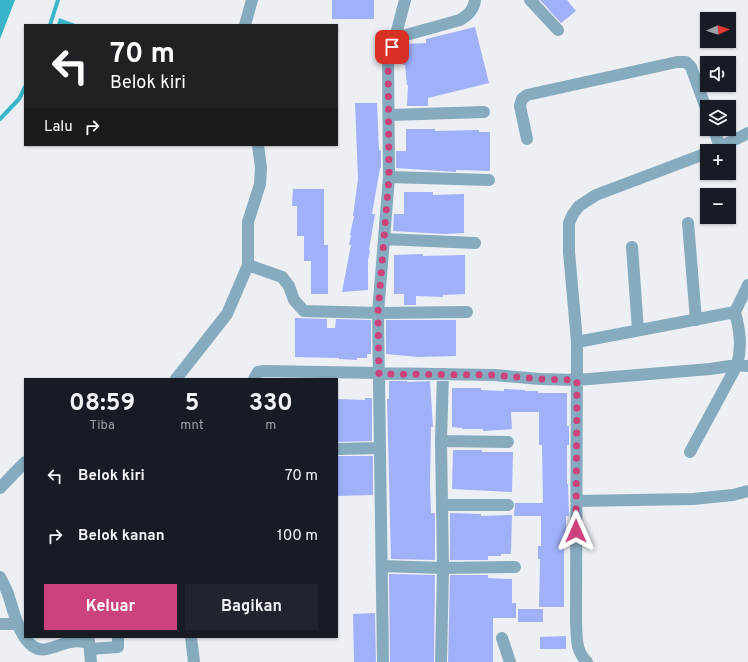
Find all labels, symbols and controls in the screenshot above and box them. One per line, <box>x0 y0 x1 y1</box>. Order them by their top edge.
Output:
north arrow <box>700 12 736 48</box>
map controls <box>700 12 736 224</box>
pin <box>375 30 409 64</box>
icon: arrive <box>381 36 403 58</box>
text: 70 m <box>110 37 175 73</box>
icon: left <box>44 40 96 92</box>
button: sound <box>700 56 736 92</box>
text: Belok kiri <box>110 72 186 95</box>
button: layers <box>700 100 736 136</box>
icon: right <box>81 116 103 138</box>
text: Lalu <box>44 118 73 137</box>
button: + <box>700 144 736 180</box>
button: − <box>700 188 736 224</box>
text: 08:59 <box>69 389 135 419</box>
text: 5 <box>185 389 199 419</box>
text: 330 <box>249 389 293 419</box>
text: Tiba <box>90 418 115 434</box>
text: mnt <box>180 418 204 434</box>
text: m <box>265 418 276 434</box>
icon: left <box>44 465 66 487</box>
text: Belok kiri <box>78 467 145 486</box>
text: 70 m <box>285 467 318 486</box>
position arrow <box>555 510 597 552</box>
icon: right <box>44 525 66 547</box>
text: Belok kanan <box>78 527 165 546</box>
text: 100 m <box>277 527 318 546</box>
button: Keluar <box>44 584 177 630</box>
button: Bagikan <box>185 584 318 630</box>

